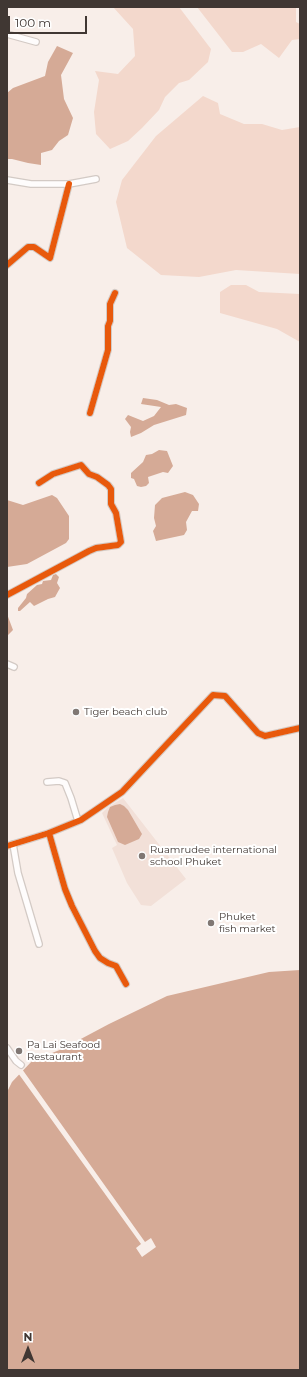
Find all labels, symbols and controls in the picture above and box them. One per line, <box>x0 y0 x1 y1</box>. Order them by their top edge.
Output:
scale bar <box>10 8 89 34</box>
text: 100 m <box>15 15 51 30</box>
place label: Tiger beach club <box>84 706 167 718</box>
marker: Tiger beach club <box>71 707 81 717</box>
place label: Ruamrudee international school Phuket <box>150 844 277 868</box>
marker: Ruamrudee international school Phuket <box>137 851 147 861</box>
place label: Phuket fish market <box>219 911 276 934</box>
marker: Phuket fish market <box>206 918 216 928</box>
place label: Pa Lai Seafood Restaurant <box>27 1039 100 1062</box>
marker: Pa Lai Seafood Restaurant <box>14 1046 24 1056</box>
north arrow <box>8 1329 48 1369</box>
text: N <box>24 1330 32 1344</box>

